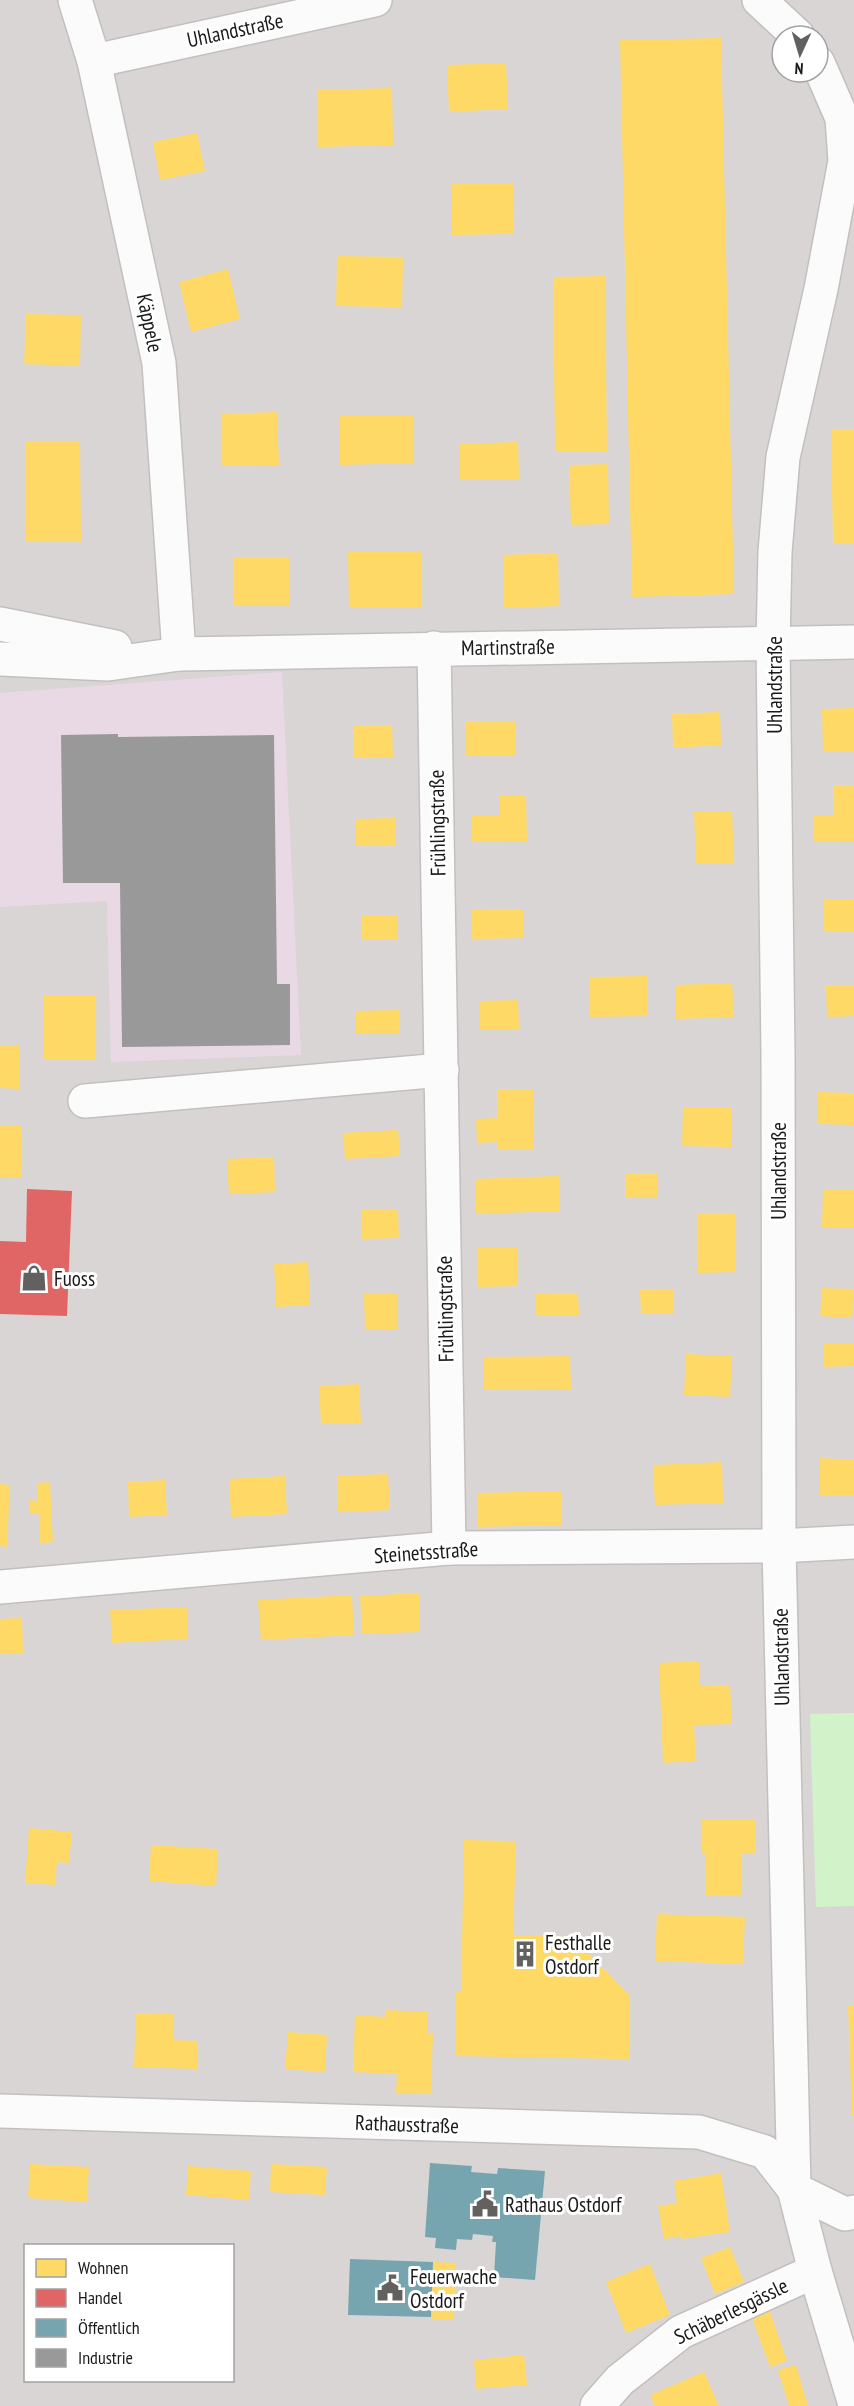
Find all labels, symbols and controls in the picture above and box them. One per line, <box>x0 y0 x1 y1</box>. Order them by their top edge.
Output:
street label: Uhlandstraße <box>184 7 286 53</box>
north arrow <box>770 24 830 84</box>
text: N <box>794 59 804 79</box>
street label: Käppele <box>131 291 169 355</box>
street label: Martinstraße <box>461 633 555 661</box>
street label: Uhlandstraße <box>761 636 788 734</box>
street label: Frühlingstraße <box>423 770 451 876</box>
street label: Uhlandstraße <box>765 1122 792 1220</box>
street label: Frühlingstraße <box>431 1256 459 1362</box>
shop icon: Fuoss <box>19 1263 49 1293</box>
place label: Fuoss <box>54 1265 95 1292</box>
street label: Steinetsstraße <box>373 1535 479 1569</box>
street label: Uhlandstraße <box>767 1608 795 1706</box>
place label: Festhalle Ostdorf <box>545 1929 611 1980</box>
building icon: Festhalle Ostdorf <box>510 1939 540 1969</box>
street label: Rathausstraße <box>355 2109 459 2139</box>
public building icon: Rathaus Ostdorf <box>470 2189 500 2219</box>
place label: Rathaus Ostdorf <box>505 2191 622 2218</box>
legend <box>24 2244 234 2382</box>
text: Wohnen <box>78 2256 128 2279</box>
place label: Feuerwache Ostdorf <box>410 2263 497 2314</box>
street label: Schäberlesgässle <box>670 2272 792 2350</box>
public building icon: Feuerwache Ostdorf <box>375 2273 405 2303</box>
text: Handel <box>78 2286 123 2309</box>
text: Öffentlich <box>78 2316 140 2339</box>
text: Industrie <box>78 2346 133 2369</box>

